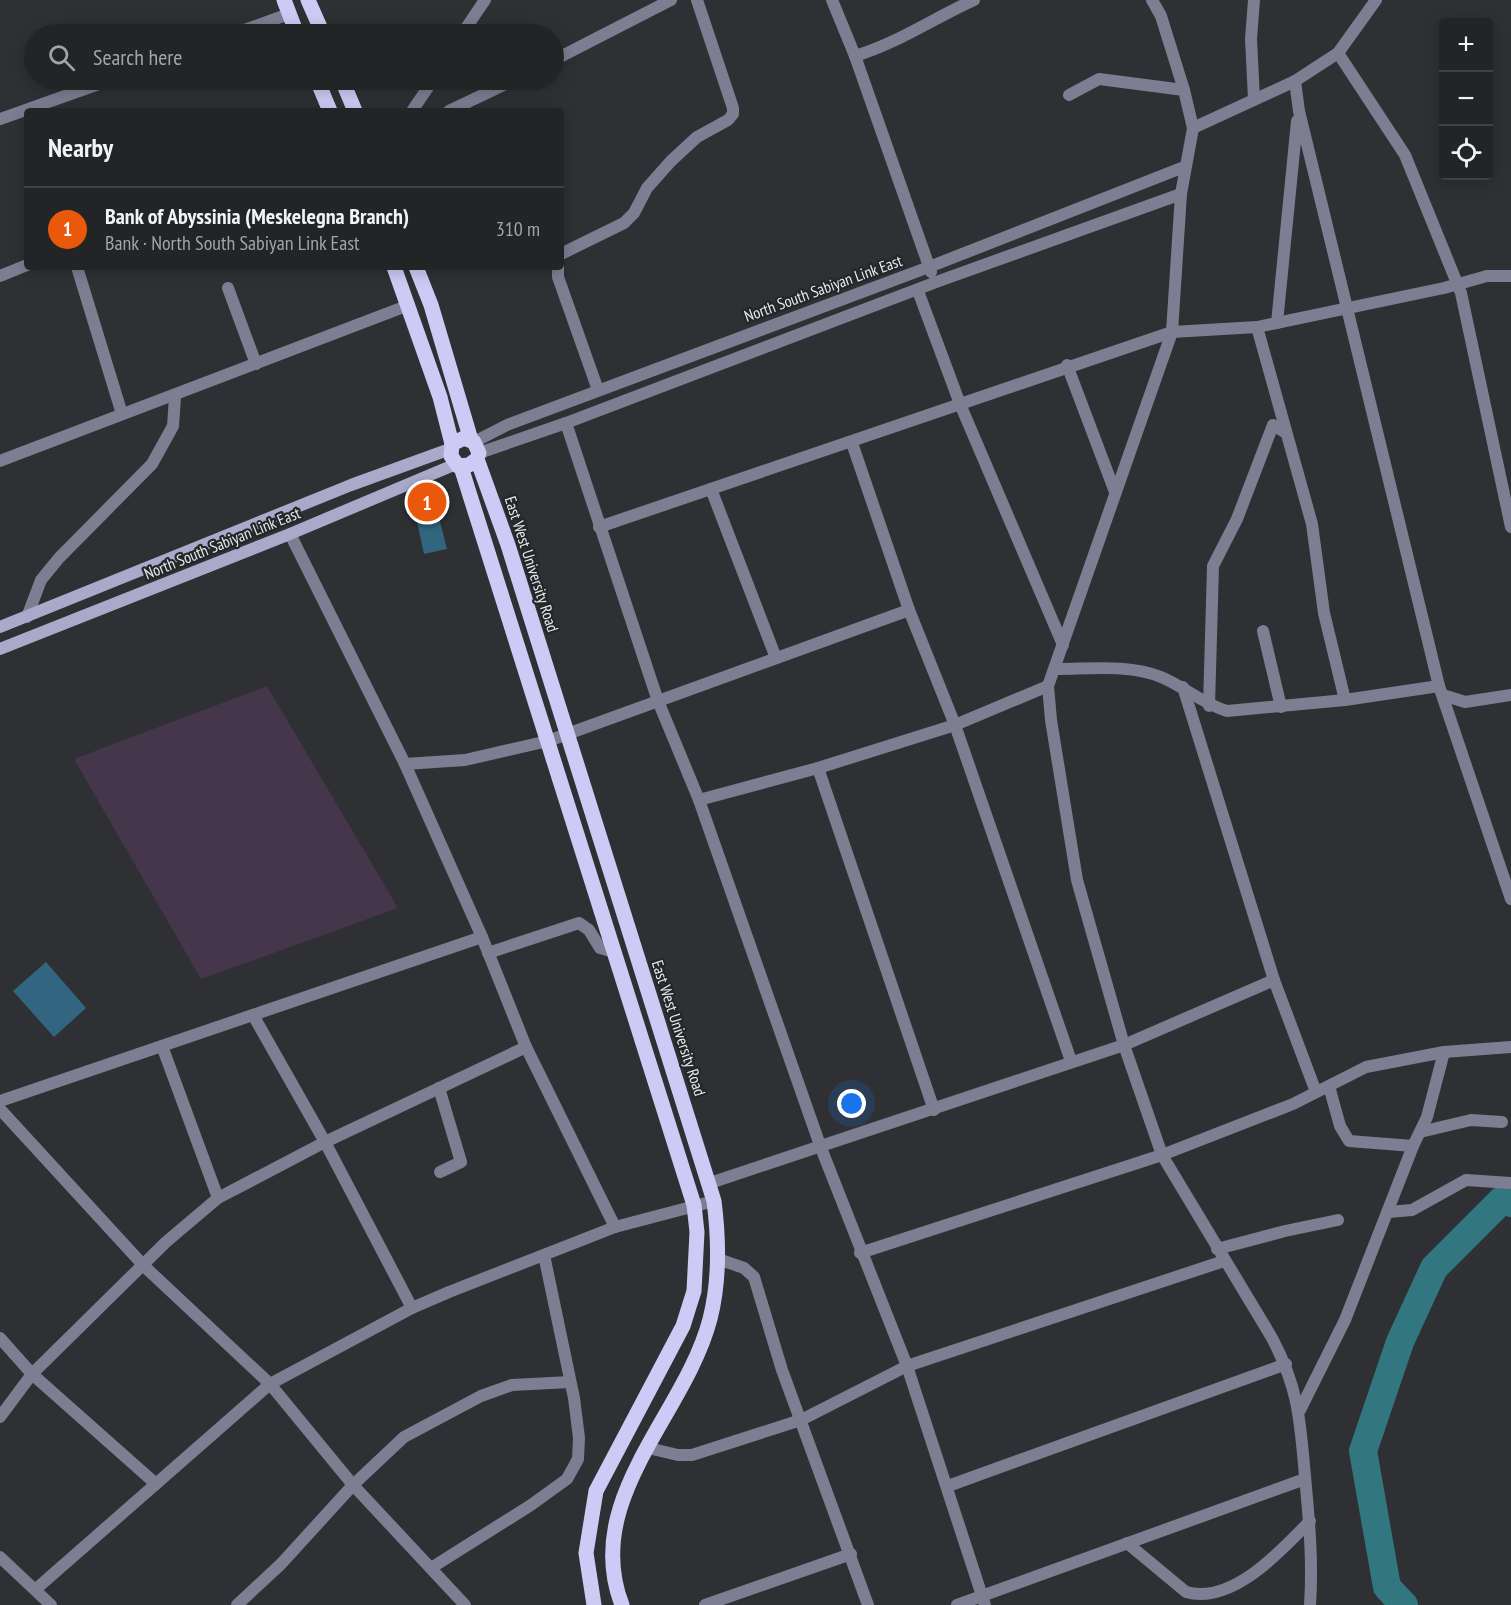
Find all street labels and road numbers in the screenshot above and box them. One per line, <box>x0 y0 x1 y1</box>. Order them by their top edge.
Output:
street label: North South Sabiyan Link East <box>741 250 905 326</box>
street label: East West University Road <box>501 494 563 635</box>
street label: North South Sabiyan Link East <box>141 502 304 583</box>
street label: East West University Road <box>648 958 710 1099</box>

